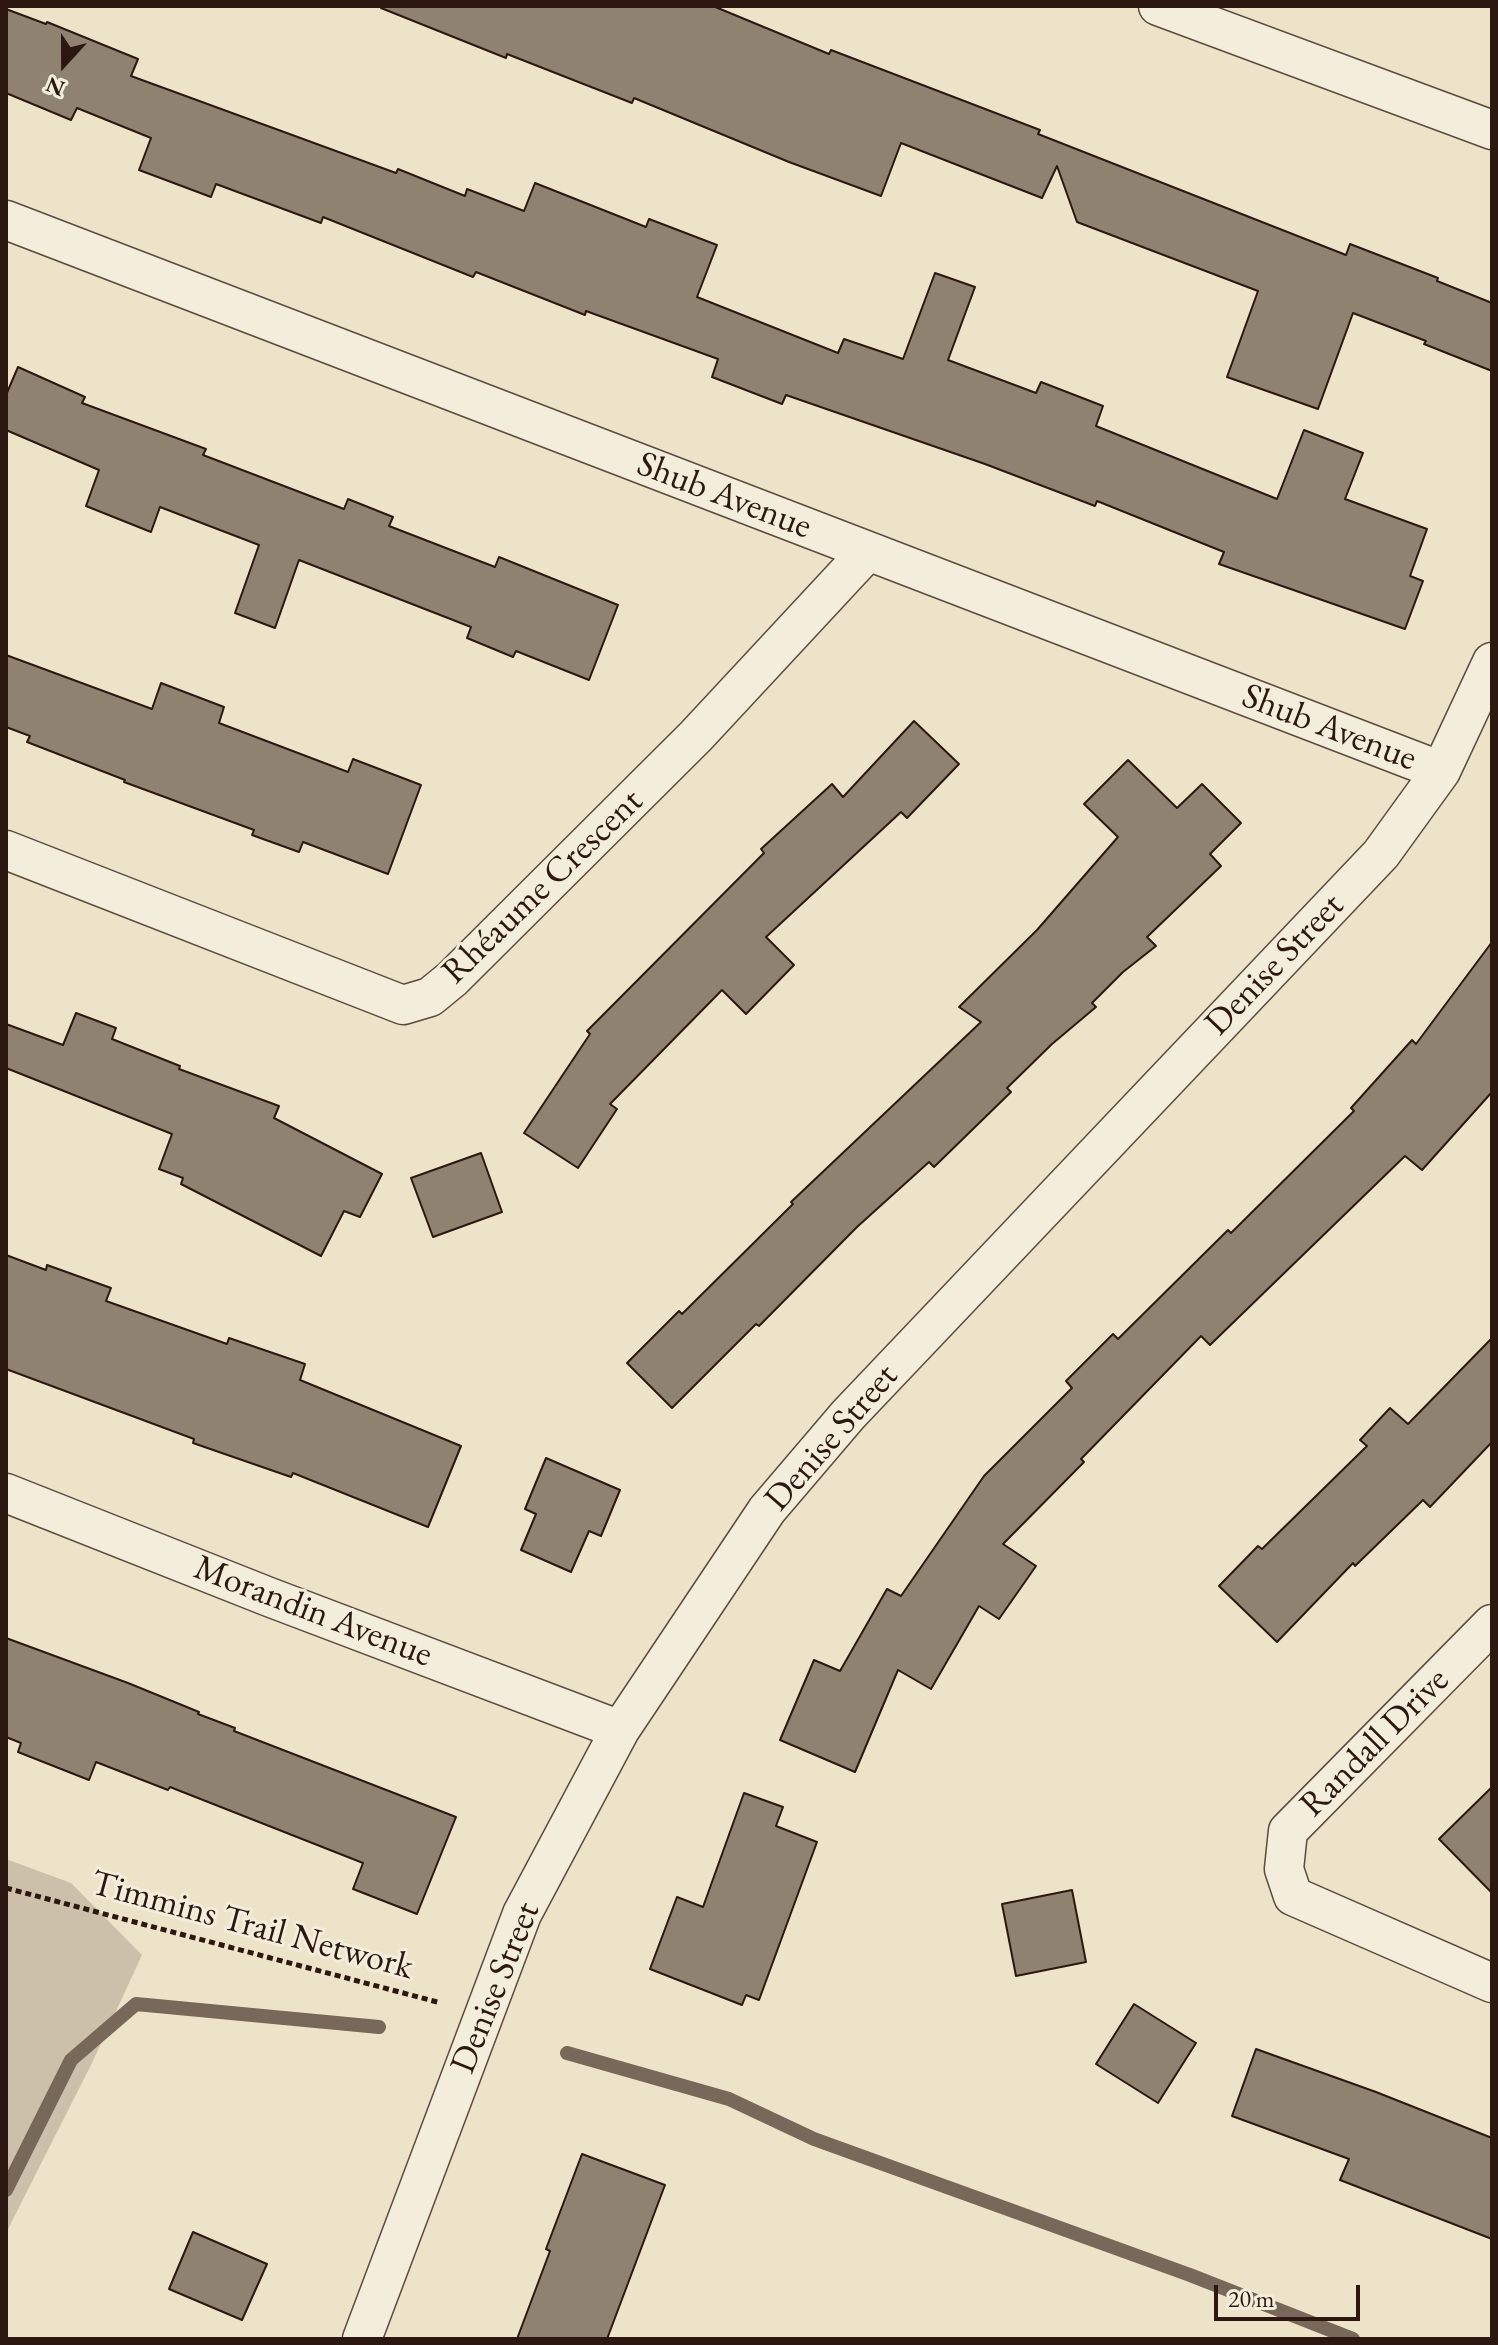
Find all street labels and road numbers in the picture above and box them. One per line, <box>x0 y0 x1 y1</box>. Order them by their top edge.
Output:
street label: Shub Avenue <box>631 443 817 549</box>
street label: Shub Avenue <box>1236 675 1422 781</box>
street label: Rhéaume Crescent <box>434 780 652 994</box>
street label: Denise Street <box>1197 885 1353 1045</box>
street label: Denise Street <box>756 1356 908 1520</box>
street label: Morandin Avenue <box>188 1547 438 1677</box>
street label: Randall Drive <box>1291 1659 1459 1827</box>
street label: Timmins Trail Network <box>86 1862 418 1990</box>
street label: Denise Street <box>442 1896 550 2080</box>

